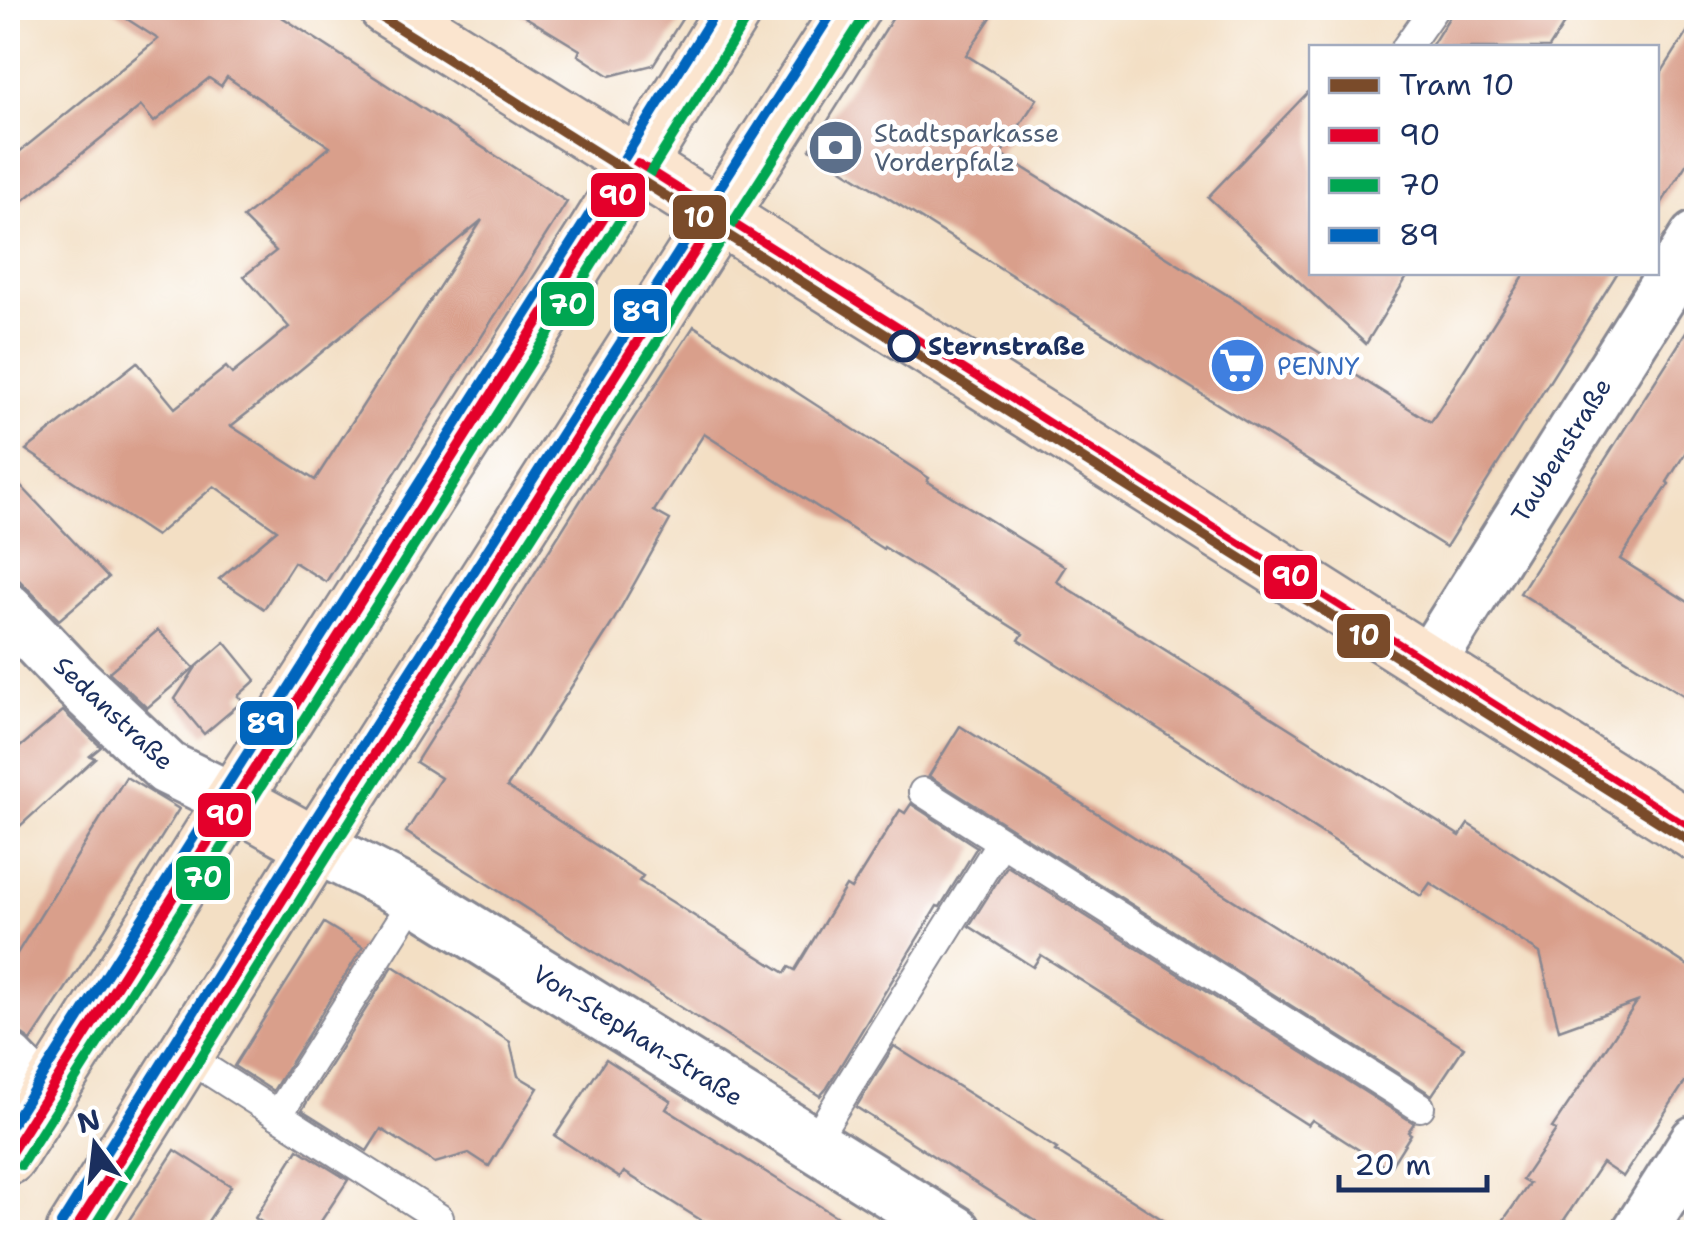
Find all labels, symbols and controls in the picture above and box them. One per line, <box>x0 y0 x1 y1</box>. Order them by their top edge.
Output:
legend <box>1309 45 1659 275</box>
text: Tram 10 <box>1399 64 1515 105</box>
text: 90 <box>1399 114 1441 155</box>
place label: Stadtsparkasse Vorderpfalz <box>874 116 1059 179</box>
bank icon: Stadtsparkasse Vorderpfalz <box>805 117 865 177</box>
text: 70 <box>1399 164 1440 205</box>
line badge: 90 <box>589 171 647 219</box>
text: 90 <box>599 176 637 214</box>
line badge: 10 <box>671 193 728 241</box>
text: 10 <box>683 198 715 236</box>
text: 89 <box>1399 214 1440 255</box>
line badge: 70 <box>539 280 596 328</box>
text: 70 <box>548 285 588 323</box>
line badge: 89 <box>612 287 669 335</box>
text: 89 <box>622 292 660 330</box>
place label: Sternstraße <box>928 329 1085 363</box>
marker: Sternstraße <box>889 331 919 361</box>
supermarket icon: PENNY <box>1208 336 1268 396</box>
place label: PENNY <box>1277 349 1360 383</box>
street label: Taubenstraße <box>1503 371 1619 529</box>
line badge: 90 <box>1262 553 1319 601</box>
text: 90 <box>1272 557 1310 595</box>
line badge: 10 <box>1335 612 1392 660</box>
text: 10 <box>1348 616 1380 654</box>
street label: Sedanstraße <box>47 648 181 778</box>
line badge: 89 <box>238 699 295 747</box>
text: 89 <box>247 704 285 742</box>
line badge: 90 <box>196 791 253 839</box>
text: 90 <box>206 796 244 834</box>
line badge: 70 <box>174 854 232 902</box>
text: 70 <box>183 858 223 896</box>
street label: Von-Stephan-Straße <box>526 956 750 1114</box>
north arrow <box>45 1095 145 1195</box>
text: N <box>73 1100 104 1142</box>
scale bar <box>1339 1130 1486 1192</box>
text: 20 m <box>1354 1144 1431 1185</box>

